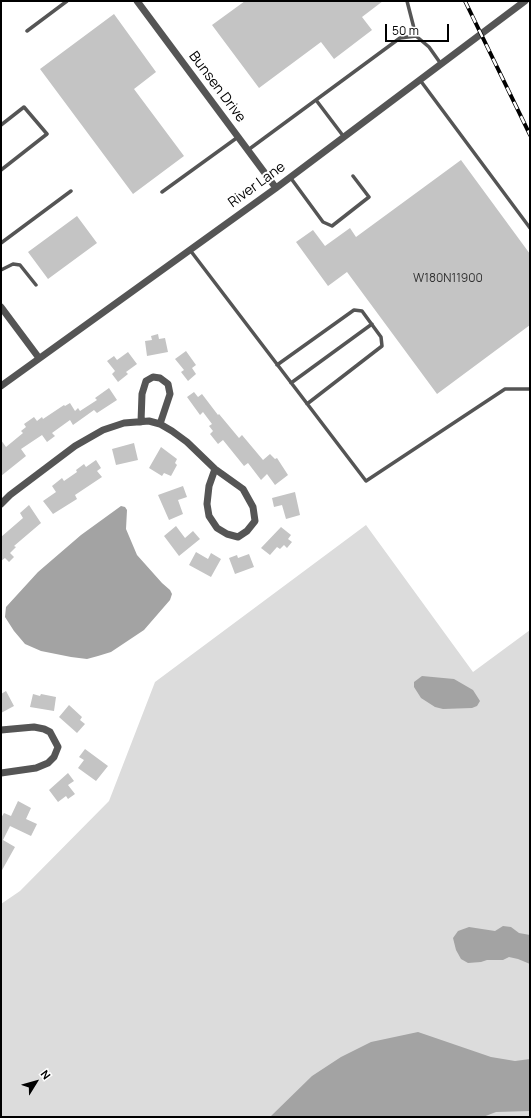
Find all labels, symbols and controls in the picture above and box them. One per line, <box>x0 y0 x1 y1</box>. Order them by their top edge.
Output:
scale bar <box>387 16 451 42</box>
text: 50 m <box>392 22 419 39</box>
street label: Bunsen Drive <box>185 48 249 126</box>
street label: River Lane <box>225 159 289 211</box>
house number: W180N11900 <box>413 272 483 286</box>
north arrow <box>16 1062 56 1102</box>
text: N <box>38 1067 54 1082</box>

